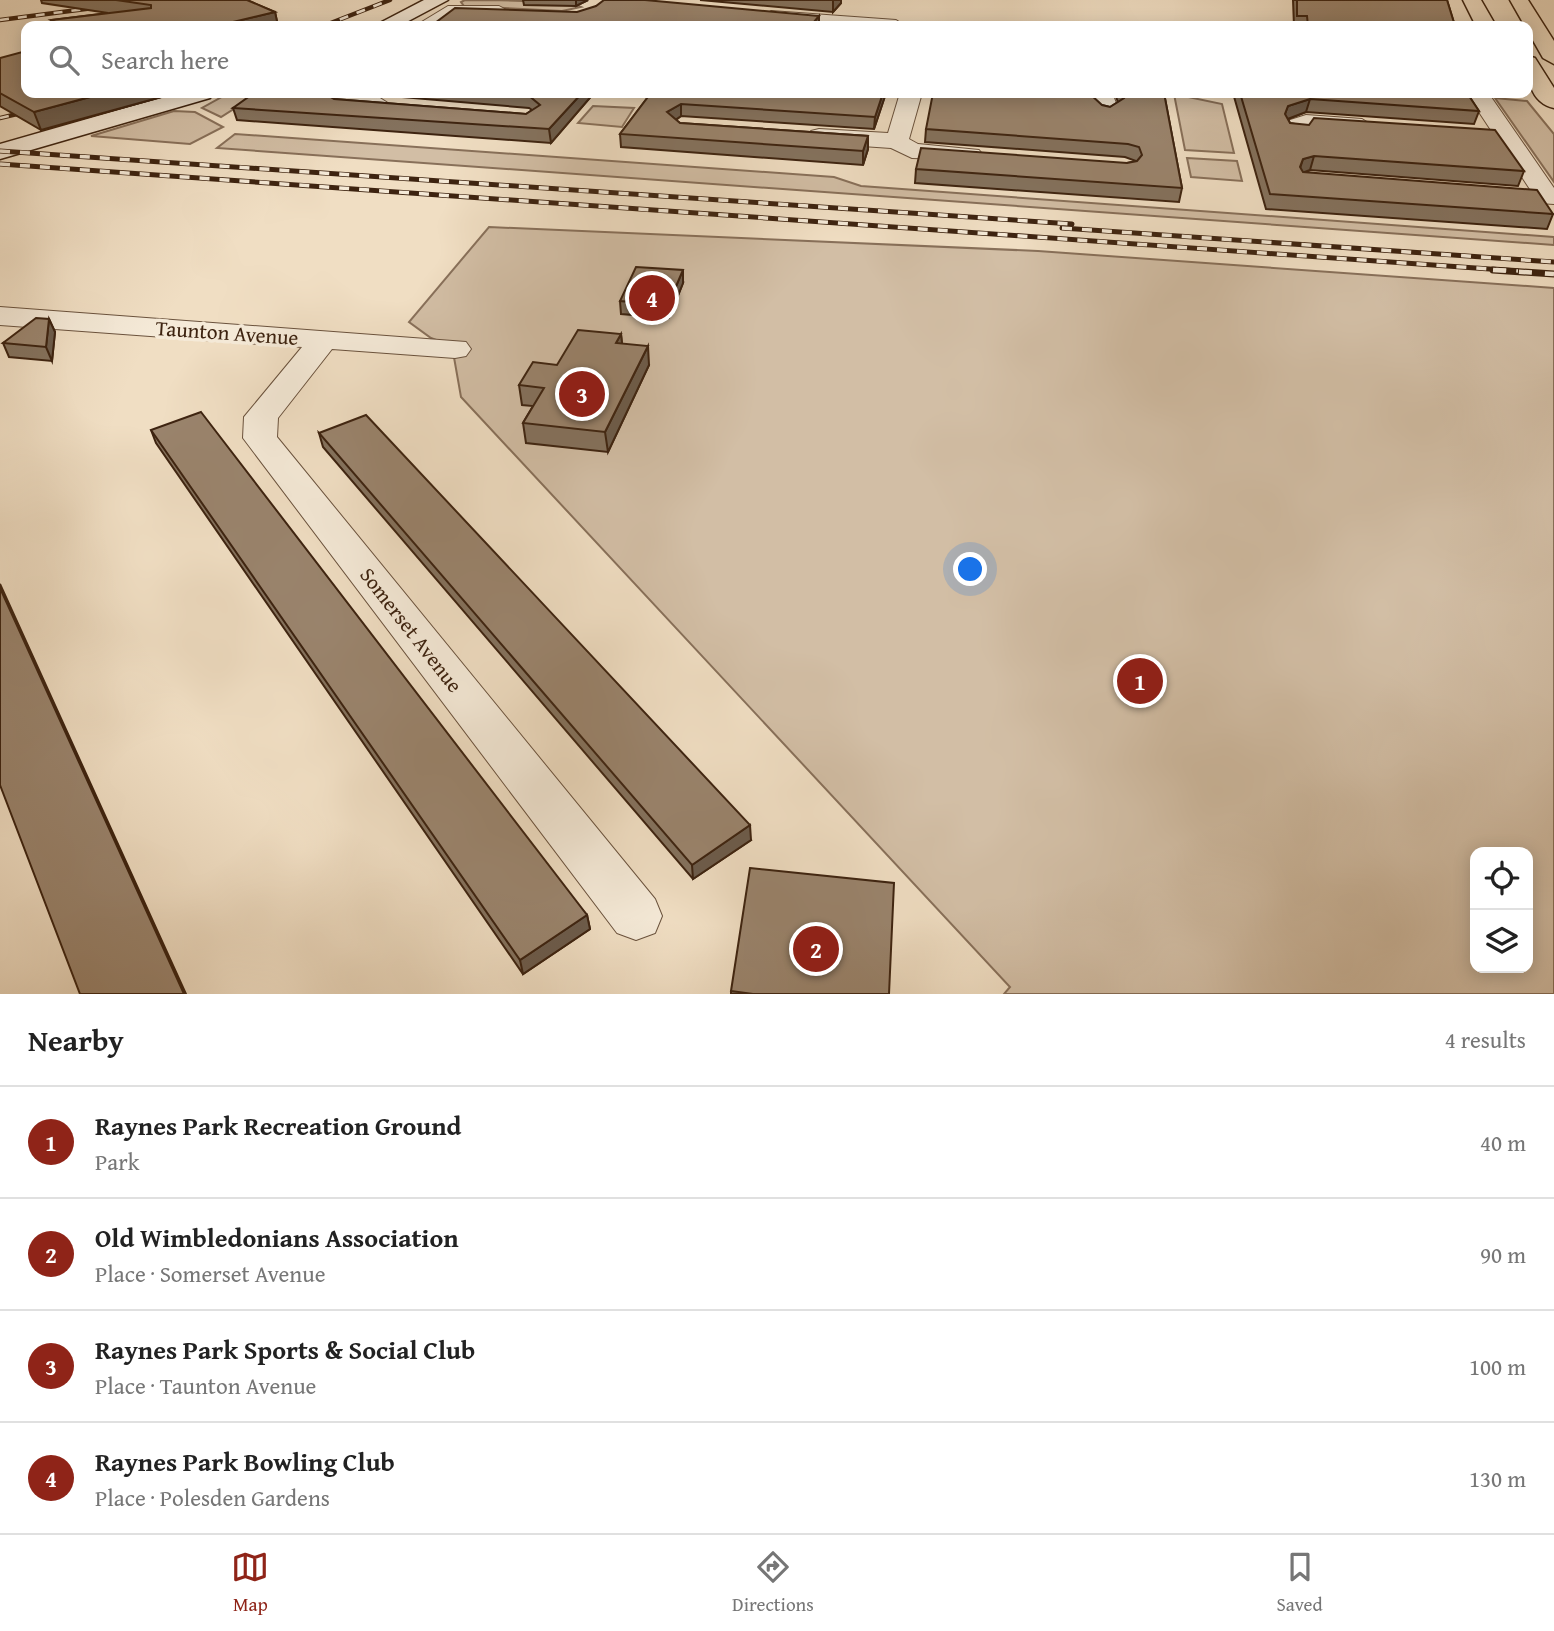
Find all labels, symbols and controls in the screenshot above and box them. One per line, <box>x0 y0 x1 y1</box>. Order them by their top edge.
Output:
search box <box>21 21 1533 98</box>
text: Search here <box>101 40 229 79</box>
icon: search <box>45 41 83 79</box>
pin: 4 <box>629 272 675 324</box>
street label: Taunton Avenue <box>155 312 300 353</box>
pin: 3 <box>559 368 605 420</box>
your location <box>953 552 987 586</box>
street label: Somerset Avenue <box>353 561 470 699</box>
pin: 1 <box>1117 655 1163 707</box>
map controls <box>1470 847 1533 973</box>
button: locate <box>1470 847 1533 910</box>
button: layers <box>1470 910 1533 973</box>
pin: 2 <box>793 923 839 975</box>
text: Nearby <box>28 1018 124 1062</box>
text: 4 results <box>1445 1023 1526 1056</box>
text: Raynes Park Recreation Ground <box>95 1106 461 1145</box>
text: 1 <box>45 1126 57 1159</box>
text: 40 m <box>1480 1126 1526 1159</box>
text: Park <box>95 1145 139 1178</box>
text: Old Wimbledonians Association <box>95 1218 459 1257</box>
text: 2 <box>45 1238 57 1271</box>
text: 90 m <box>1480 1238 1526 1271</box>
text: Place · Somerset Avenue <box>95 1257 325 1290</box>
text: Raynes Park Sports & Social Club <box>95 1330 475 1369</box>
text: 3 <box>45 1350 57 1383</box>
text: 100 m <box>1469 1350 1526 1383</box>
text: Place · Taunton Avenue <box>95 1369 316 1402</box>
text: Raynes Park Bowling Club <box>95 1442 395 1481</box>
text: 4 <box>45 1462 57 1495</box>
text: 130 m <box>1469 1462 1526 1495</box>
text: Place · Polesden Gardens <box>95 1481 330 1514</box>
tab: Map <box>231 1548 269 1618</box>
tab: Directions <box>732 1548 814 1618</box>
tab: Saved <box>1277 1548 1323 1618</box>

